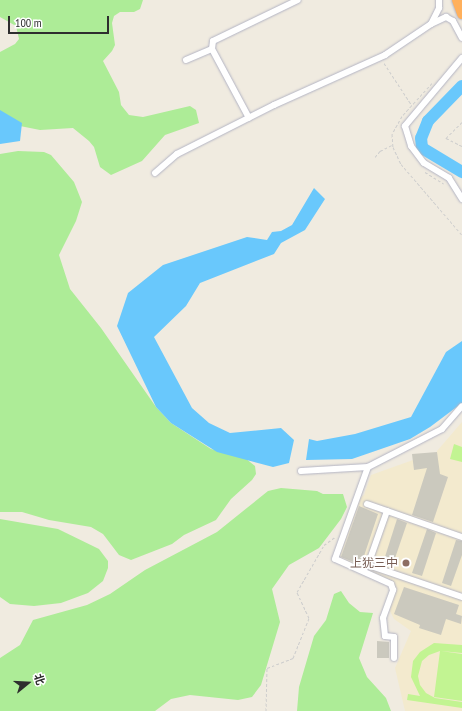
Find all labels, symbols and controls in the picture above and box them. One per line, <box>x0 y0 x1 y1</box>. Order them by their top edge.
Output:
scale bar <box>10 8 111 34</box>
text: 100 m <box>15 15 42 30</box>
place label: 上犹三中 <box>350 556 398 570</box>
marker: 上犹三中 <box>401 558 411 568</box>
north arrow <box>8 663 48 703</box>
text: 北 <box>31 672 48 687</box>

